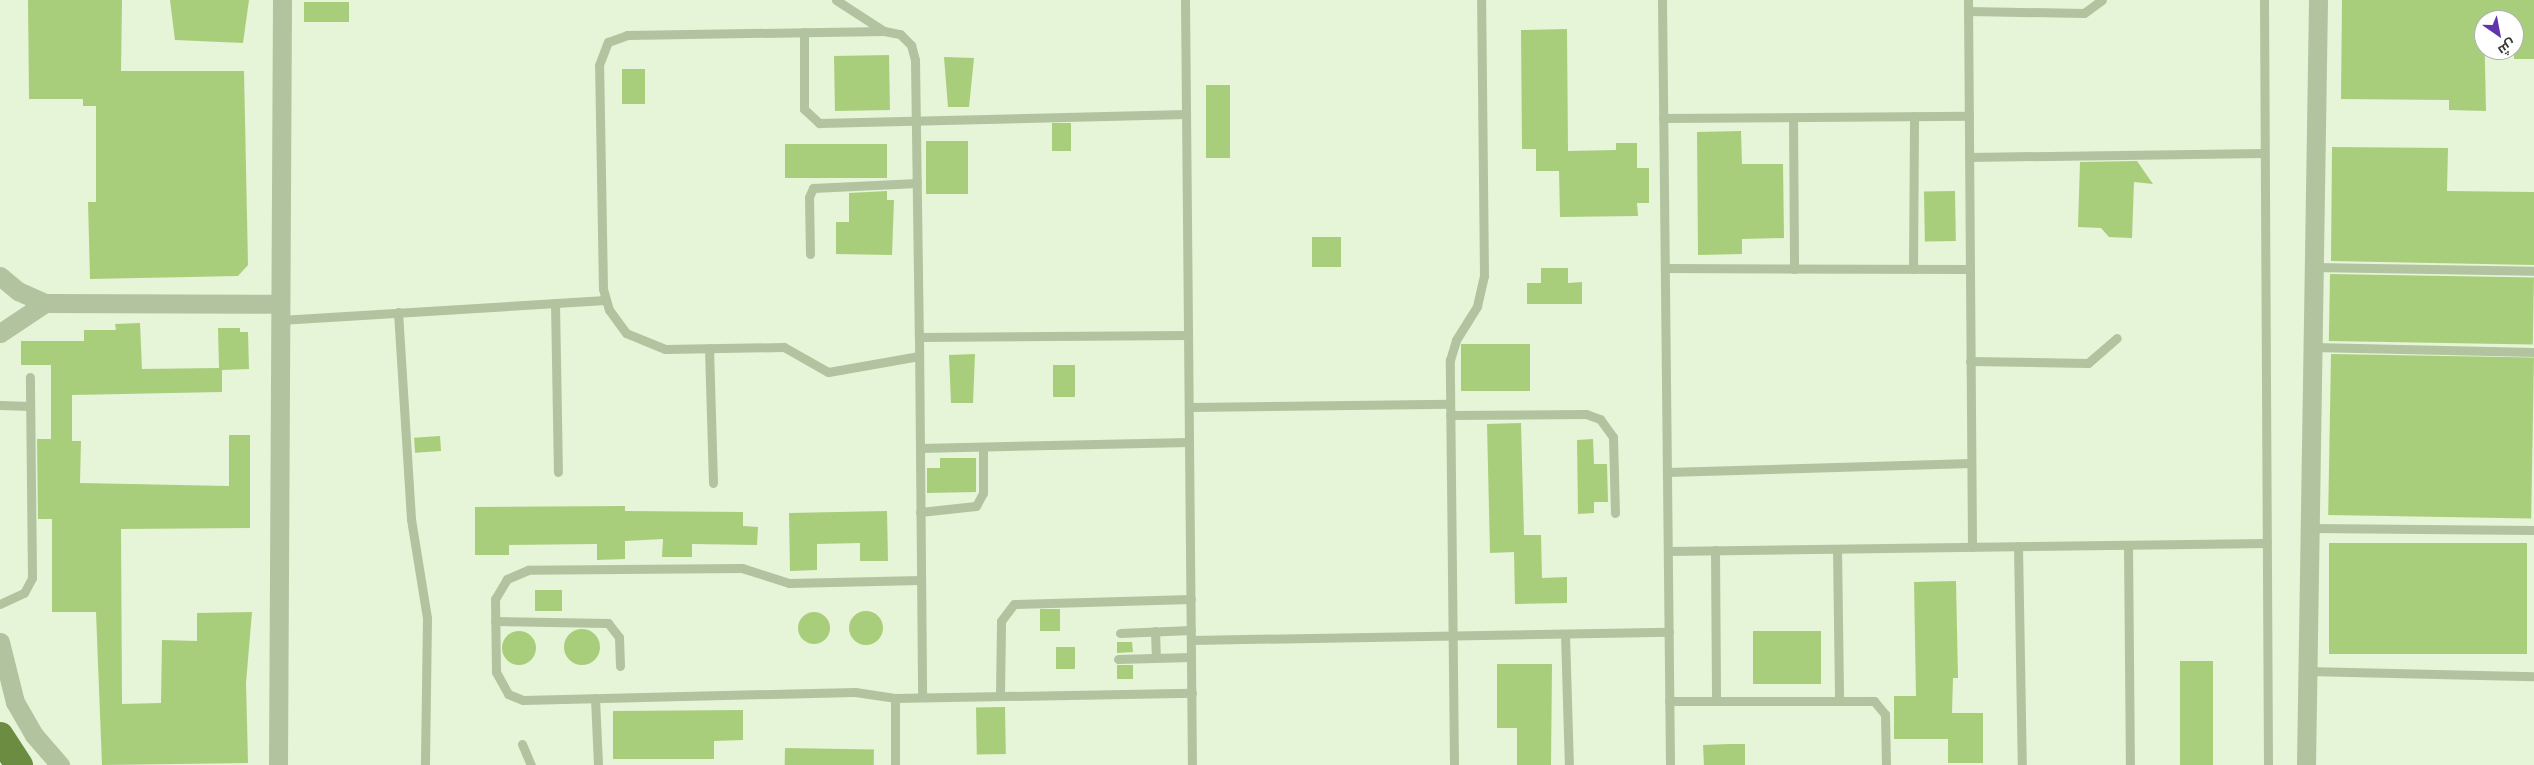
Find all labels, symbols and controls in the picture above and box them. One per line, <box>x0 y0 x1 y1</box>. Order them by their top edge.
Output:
north arrow <box>2474 10 2524 60</box>
text: ش <box>2495 36 2519 58</box>

